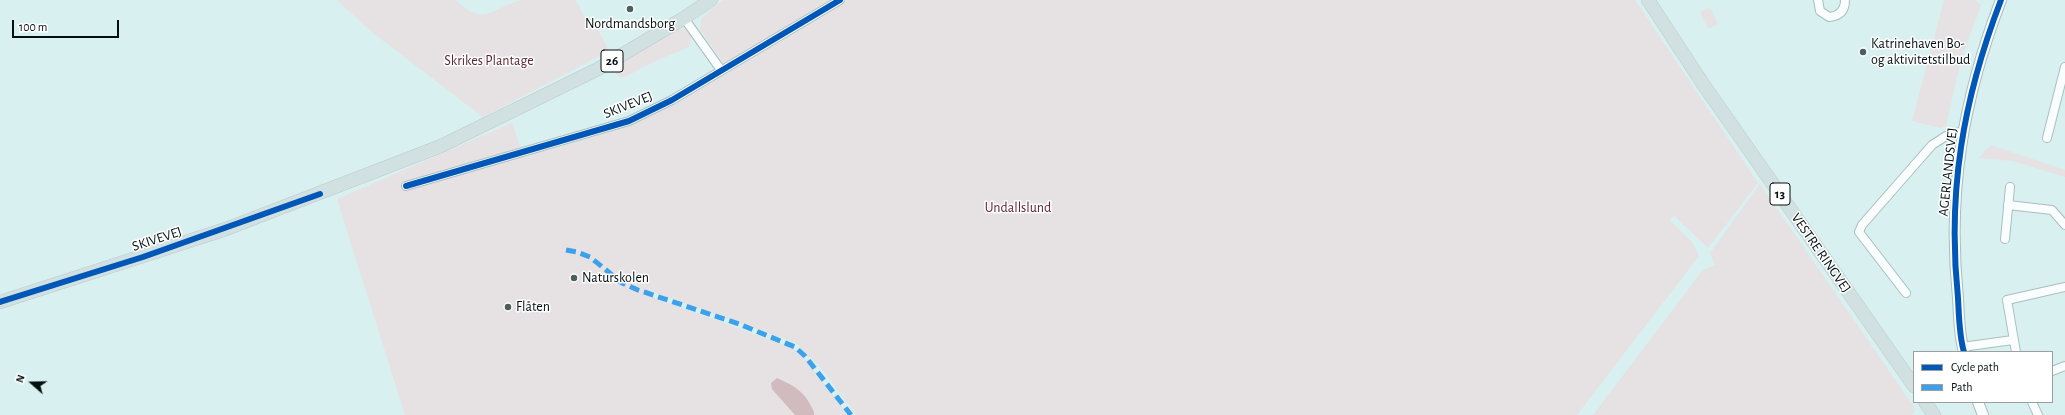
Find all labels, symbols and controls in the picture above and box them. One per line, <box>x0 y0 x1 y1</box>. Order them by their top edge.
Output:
marker: Nordmandsborg <box>625 4 635 14</box>
scale bar <box>14 12 121 38</box>
place label: Nordmandsborg <box>585 16 675 32</box>
text: 100 m <box>19 21 47 33</box>
place label: Katrinehaven Bo- og aktivitetstilbud <box>1871 36 1970 68</box>
marker: Katrinehaven Bo- og aktivitetstilbud <box>1858 47 1868 57</box>
road number: 26 <box>601 50 623 72</box>
park label: Skrikes Plantage <box>444 53 534 69</box>
street label: SKIVEVEJ <box>601 88 655 122</box>
street label: AGERLANDSVEJ <box>1935 127 1961 217</box>
road number: 13 <box>1770 183 1790 205</box>
park label: Undallslund <box>985 200 1051 216</box>
street label: VESTRE RINGVEJ <box>1787 210 1855 296</box>
street label: SKIVEVEJ <box>130 223 184 255</box>
place label: Naturskolen <box>582 270 649 286</box>
marker: Naturskolen <box>569 273 579 283</box>
place label: Flåten <box>516 299 550 315</box>
marker: Flåten <box>503 302 513 312</box>
legend <box>1913 351 2053 403</box>
text: Cycle path <box>1951 361 1999 373</box>
north arrow <box>12 363 52 403</box>
text: N <box>14 373 27 384</box>
text: Path <box>1951 381 1973 393</box>

